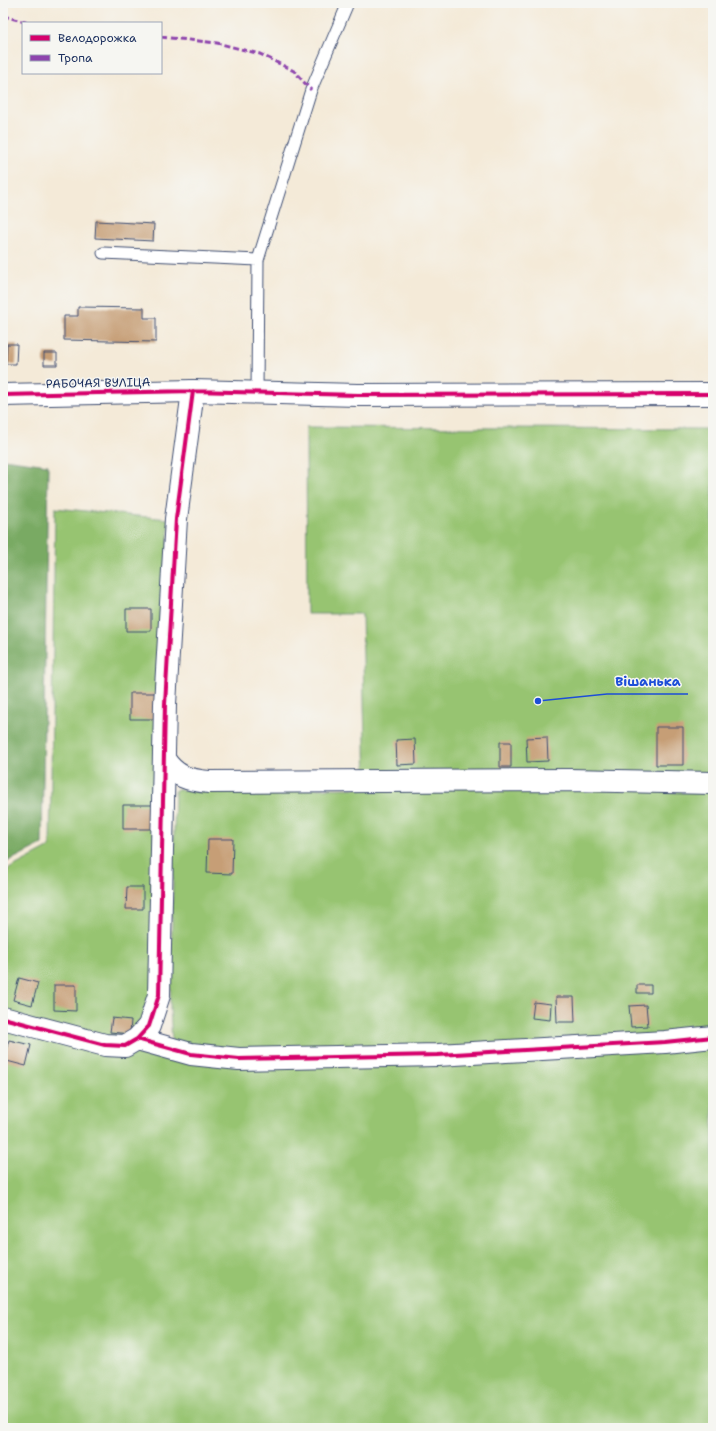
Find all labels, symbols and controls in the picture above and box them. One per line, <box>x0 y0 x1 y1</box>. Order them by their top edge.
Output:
legend <box>22 22 162 74</box>
text: Велодорожка <box>58 30 137 46</box>
text: Тропа <box>58 50 93 66</box>
street label: РАБОЧАЯ ВУЛІЦА <box>46 374 151 392</box>
callout: Вішанька <box>607 669 688 694</box>
text: Вішанька <box>615 673 681 690</box>

